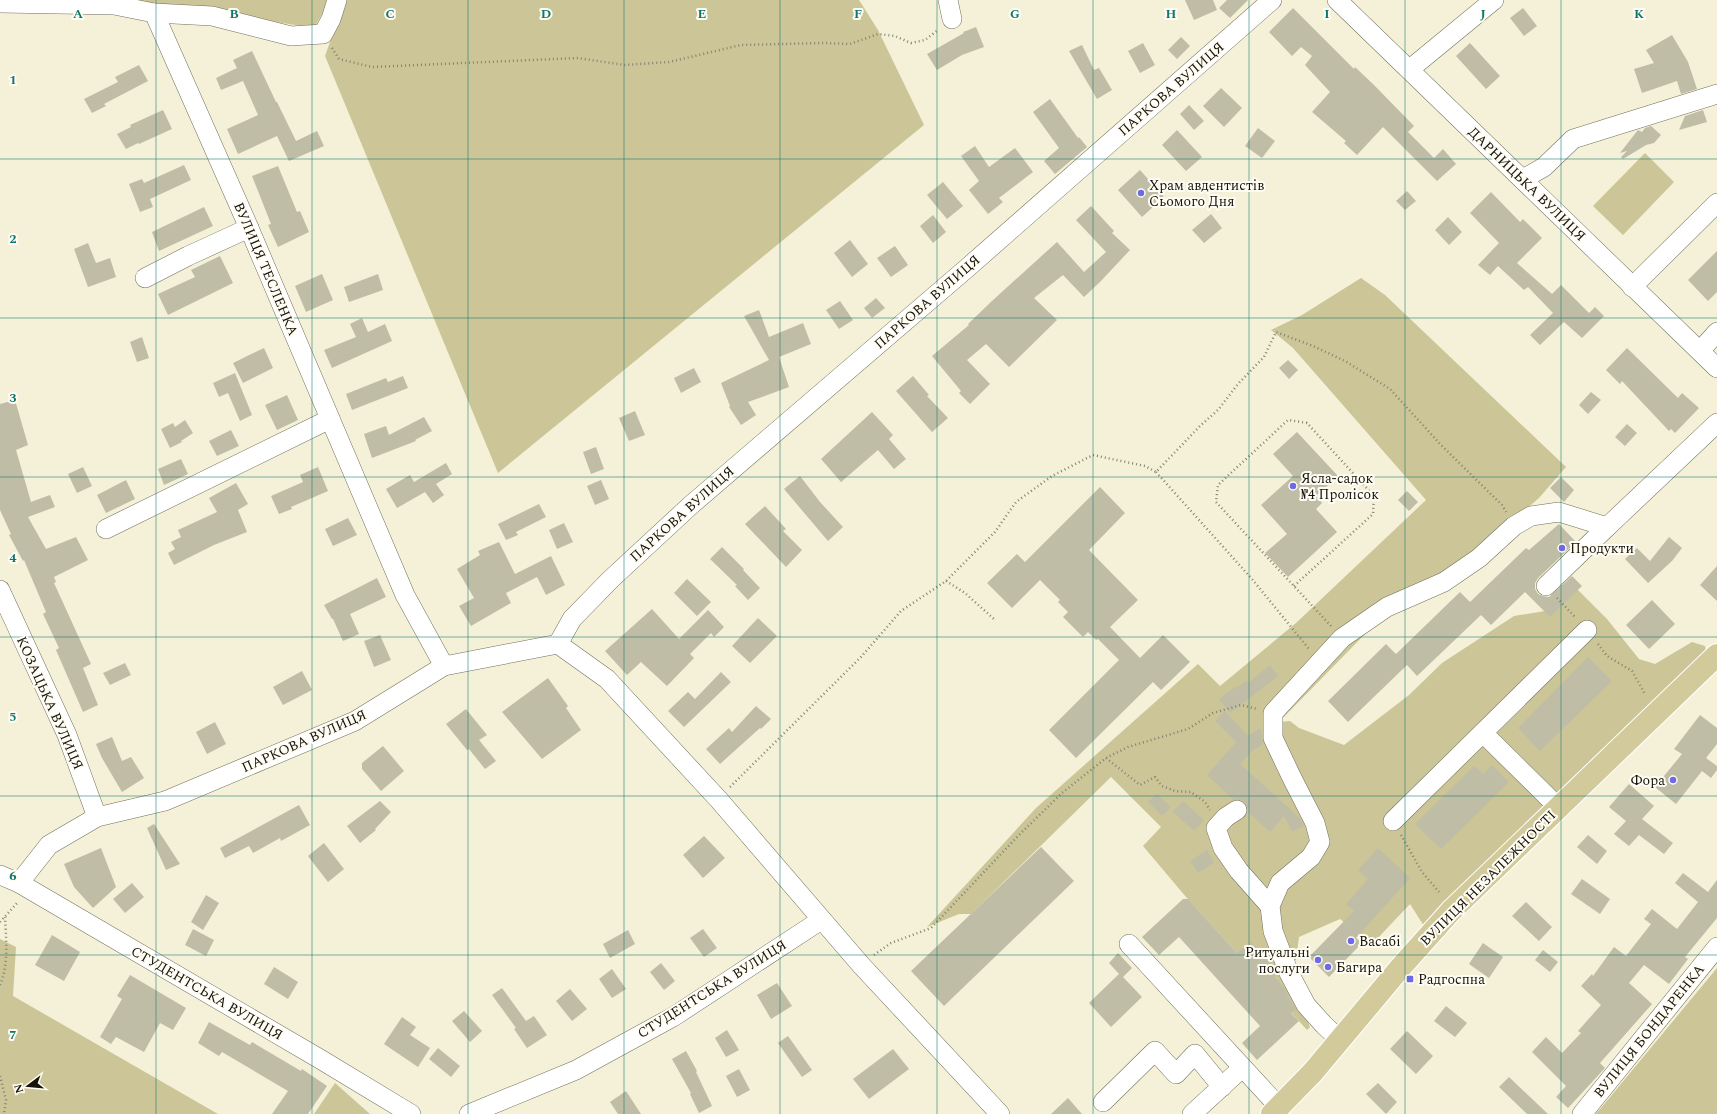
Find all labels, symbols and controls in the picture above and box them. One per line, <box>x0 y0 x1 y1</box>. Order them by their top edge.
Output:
text: A <box>73 4 83 24</box>
text: B <box>229 4 239 24</box>
text: C <box>385 4 395 24</box>
text: D <box>541 4 551 24</box>
text: E <box>698 4 707 24</box>
text: F <box>854 4 862 24</box>
text: G <box>1010 4 1020 24</box>
text: H <box>1166 4 1177 24</box>
text: I <box>1324 4 1330 24</box>
text: J <box>1480 4 1486 24</box>
text: K <box>1634 4 1644 24</box>
street label: ПАРКОВА ВУЛИЦЯ <box>1113 37 1229 141</box>
text: 1 <box>9 70 17 90</box>
street label: ДАРНИЦЬКА ВУЛИЦЯ <box>1463 122 1591 246</box>
place label: Храм авдентистів Сьомого Дня <box>1149 175 1264 212</box>
marker: Храм авдентистів Сьомого Дня <box>1136 188 1146 198</box>
street label: ВУЛИЦЯ ТЕСЛЕНКА <box>228 199 304 340</box>
text: 2 <box>9 229 17 249</box>
street label: ПАРКОВА ВУЛИЦЯ <box>869 250 985 354</box>
text: 3 <box>9 388 17 408</box>
street label: ПАРКОВА ВУЛИЦЯ <box>625 461 739 567</box>
place label: Ясла-садок №4 Пролісок <box>1301 468 1379 505</box>
marker: Ясла-садок №4 Пролісок <box>1288 481 1298 491</box>
place label: Продукти <box>1570 538 1634 559</box>
marker: Продукти <box>1557 543 1567 553</box>
text: 4 <box>9 548 17 568</box>
street label: КОЗАЦЬКА ВУЛИЦЯ <box>11 633 89 773</box>
street label: ПАРКОВА ВУЛИЦЯ <box>238 704 370 778</box>
text: 5 <box>9 707 17 727</box>
place label: Фора <box>1631 770 1665 791</box>
marker: Фора <box>1668 775 1678 785</box>
street label: ВУЛИЦЯ НЕЗАЛЕЖНОСТІ <box>1415 805 1561 951</box>
text: 6 <box>9 866 17 886</box>
place label: Васабі <box>1359 931 1401 952</box>
street label: СТУДЕНТСЬКА ВУЛИЦЯ <box>633 934 791 1044</box>
marker: Васабі <box>1346 936 1356 946</box>
street label: СТУДЕНТСЬКА ВУЛИЦЯ <box>127 941 287 1045</box>
place label: Ритуальні послуги <box>1245 942 1310 979</box>
marker: Ритуальні послуги <box>1313 955 1323 965</box>
place label: Багира <box>1336 957 1382 978</box>
street label: ВУЛИЦЯ БОНДАРЕНКА <box>1588 959 1710 1102</box>
marker: Багира <box>1323 962 1333 972</box>
place label: Радгоспна <box>1418 969 1485 990</box>
marker: Радгоспна <box>1405 974 1415 984</box>
text: 7 <box>9 1025 17 1045</box>
north arrow <box>8 1066 48 1106</box>
text: N <box>9 1082 28 1095</box>

